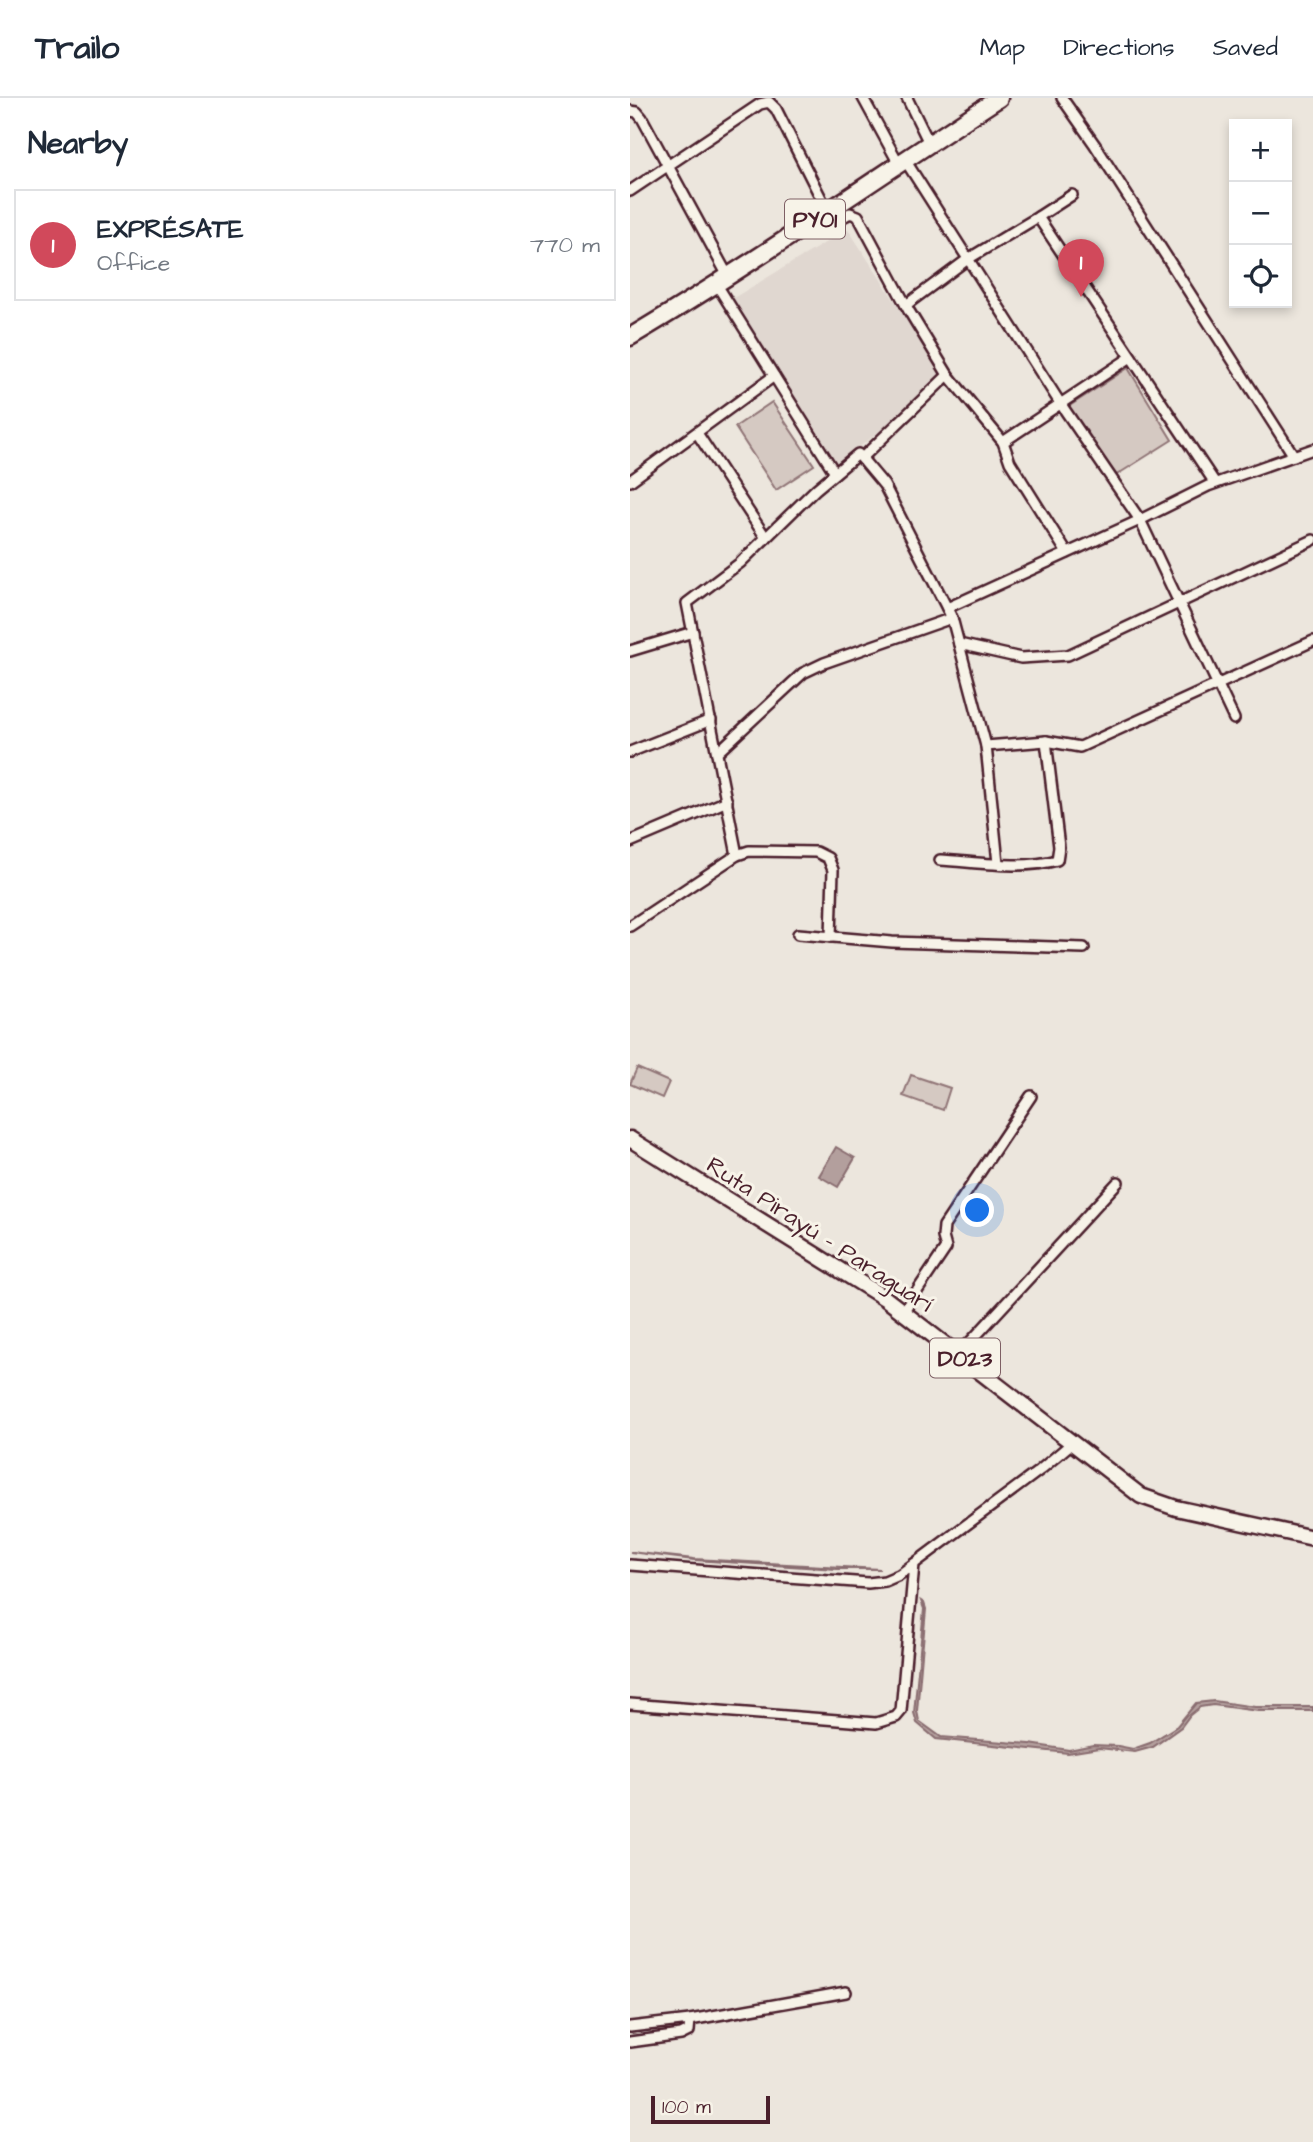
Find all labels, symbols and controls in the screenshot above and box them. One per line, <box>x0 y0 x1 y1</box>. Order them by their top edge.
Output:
text: Trailo <box>35 25 119 71</box>
text: Map <box>980 31 1025 65</box>
text: Directions <box>1063 31 1175 65</box>
text: Saved <box>1213 31 1278 65</box>
map controls <box>1229 119 1292 308</box>
button: + <box>1229 119 1292 182</box>
text: Nearby <box>28 123 128 165</box>
button: − <box>1229 182 1292 245</box>
road number: PY01 <box>785 200 845 238</box>
text: EXPRÉSATE <box>97 211 243 247</box>
text: 1 <box>52 229 54 261</box>
text: 770 m <box>530 229 600 261</box>
pin: 1 <box>1058 239 1104 297</box>
button: locate <box>1229 245 1292 308</box>
text: Office <box>97 247 170 279</box>
street label: Ruta Pirayú - Paraguarí <box>699 1149 940 1322</box>
your location <box>960 1193 994 1227</box>
road number: D023 <box>930 1338 1000 1378</box>
scale bar <box>651 2093 770 2125</box>
text: 100 m <box>662 2094 711 2121</box>

